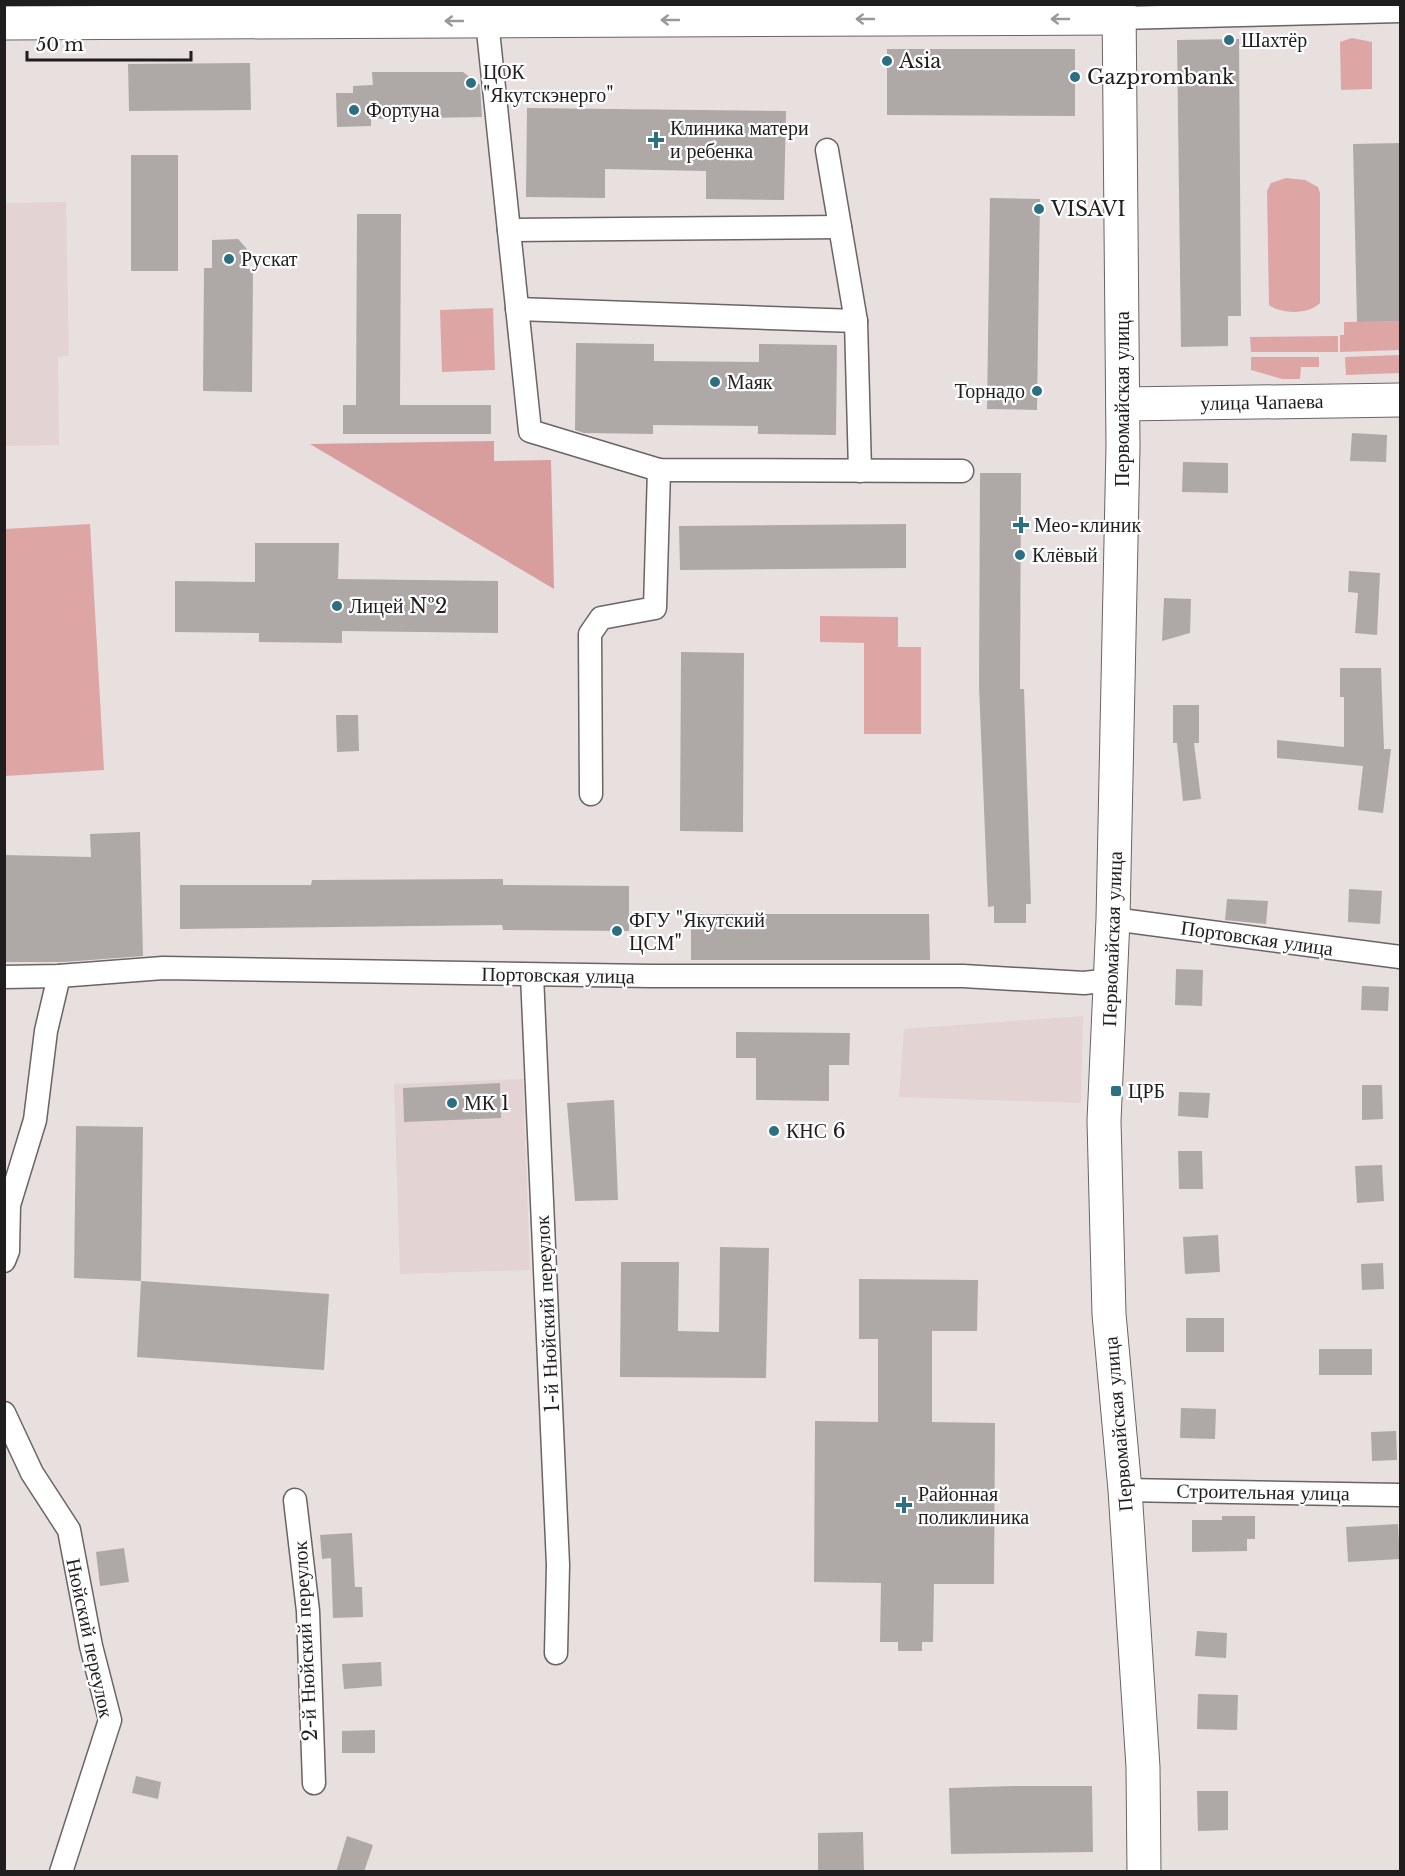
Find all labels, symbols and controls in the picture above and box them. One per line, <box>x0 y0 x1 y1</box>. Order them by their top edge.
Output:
one-way arrow <box>1051 13 1071 25</box>
one-way arrow <box>661 14 681 26</box>
one-way arrow <box>856 14 876 25</box>
one-way arrow <box>445 15 465 27</box>
scale bar <box>27 24 190 62</box>
place label: Шахтёр <box>1241 28 1307 52</box>
marker: Шахтёр <box>1222 33 1236 47</box>
text: 50 m <box>36 34 84 56</box>
place label: Asia <box>898 49 942 73</box>
marker: Asia <box>880 54 894 68</box>
place label: ЦОК "Якутскэнерго" <box>483 60 614 107</box>
place label: Gazprombank <box>1087 65 1235 89</box>
marker: Gazprombank <box>1068 70 1082 84</box>
marker: ЦОК "Якутскэнерго" <box>464 76 478 90</box>
place label: Фортуна <box>366 98 440 122</box>
marker: Фортуна <box>347 103 361 117</box>
place label: Клиника матери и ребенка <box>670 116 809 163</box>
marker: Клиника матери и ребенка <box>647 131 665 149</box>
place label: VISAVI <box>1050 197 1125 221</box>
marker: VISAVI <box>1032 202 1046 216</box>
place label: Рускат <box>241 247 298 271</box>
marker: Рускат <box>222 252 236 266</box>
street label: Первомайская улица <box>1110 311 1134 487</box>
place label: Маяк <box>727 370 773 394</box>
marker: Маяк <box>708 375 722 389</box>
place label: Торнадо <box>955 379 1025 403</box>
marker: Торнадо <box>1030 384 1044 398</box>
street label: улица Чапаева <box>1200 389 1324 415</box>
place label: Мео-клиник <box>1034 513 1141 537</box>
marker: Мео-клиник <box>1012 516 1030 534</box>
place label: Клёвый <box>1032 543 1098 567</box>
marker: Клёвый <box>1013 548 1027 562</box>
place label: Лицей №2 <box>349 594 447 618</box>
marker: Лицей №2 <box>330 599 344 613</box>
street label: Первомайская улица <box>1097 851 1127 1027</box>
place label: ФГУ "Якутский ЦСМ" <box>629 908 765 955</box>
street label: Портовская улица <box>1179 915 1335 961</box>
marker: ФГУ "Якутский ЦСМ" <box>610 924 624 938</box>
street label: Портовская улица <box>481 962 635 988</box>
place label: ЦРБ <box>1128 1079 1165 1103</box>
marker: ЦРБ <box>1109 1084 1123 1098</box>
place label: МК 1 <box>464 1091 510 1115</box>
marker: МК 1 <box>445 1096 459 1110</box>
place label: КНС 6 <box>786 1119 846 1143</box>
marker: КНС 6 <box>767 1124 781 1138</box>
street label: 1-й Нюйский переулок <box>530 1215 564 1413</box>
street label: Первомайская улица <box>1098 1335 1138 1513</box>
street label: Строительная улица <box>1176 1478 1350 1506</box>
place label: Районная поликлиника <box>918 1482 1029 1529</box>
marker: Районная поликлиника <box>895 1496 913 1514</box>
street label: 2-й Нюйский переулок <box>288 1540 322 1742</box>
street label: Нюйский переулок <box>61 1556 119 1720</box>

